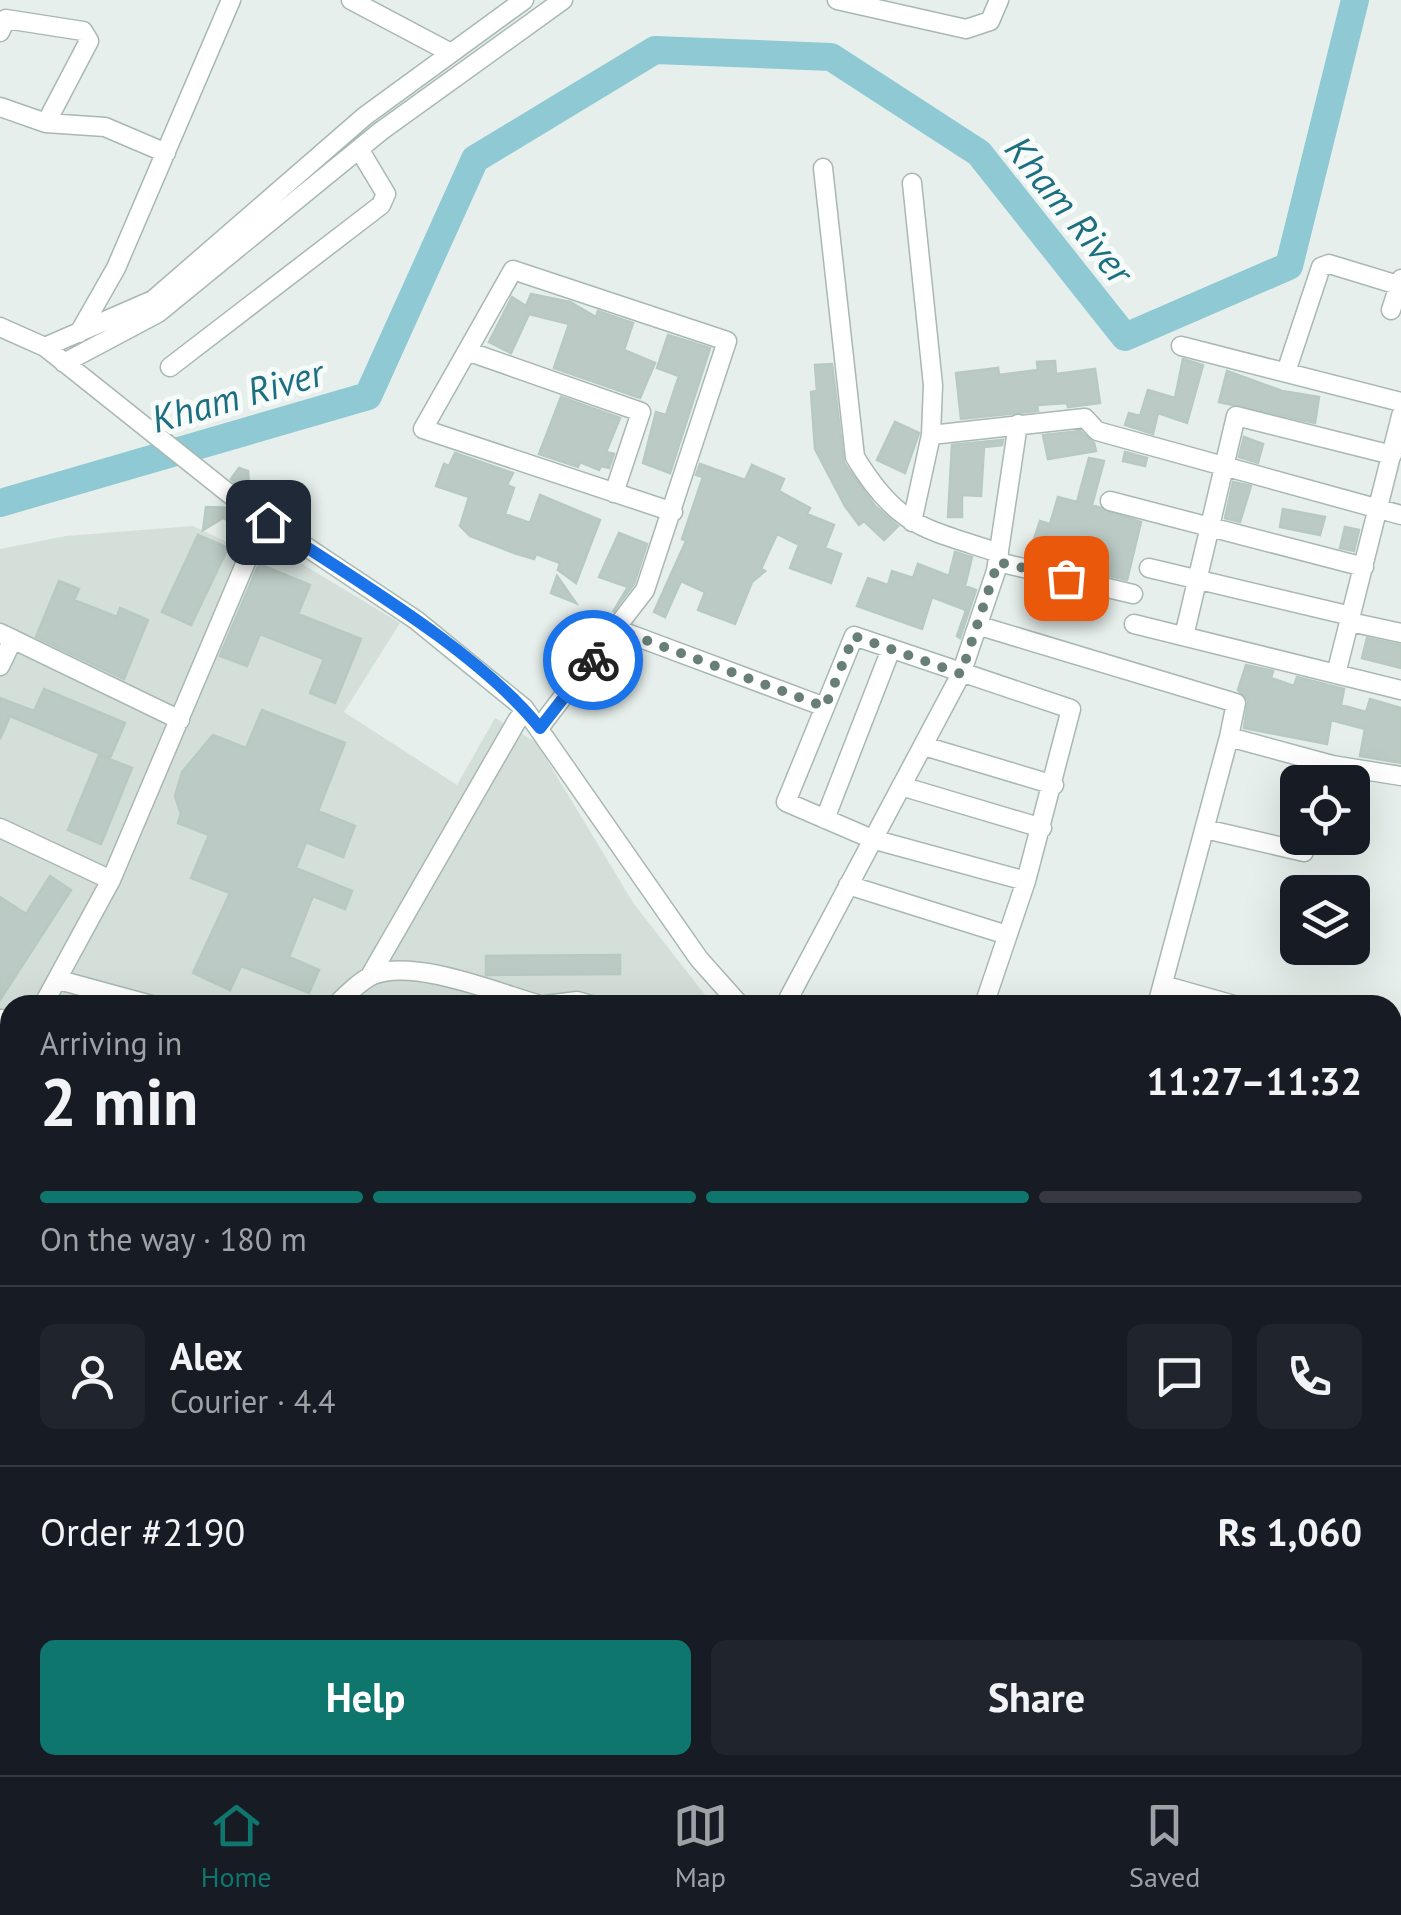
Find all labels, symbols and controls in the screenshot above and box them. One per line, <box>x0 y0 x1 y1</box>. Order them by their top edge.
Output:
water label: Kham River <box>995 125 1146 295</box>
water label: Kham River <box>145 346 331 443</box>
pin <box>226 480 311 565</box>
icon: home <box>241 495 296 550</box>
pin <box>1024 536 1109 621</box>
icon: bag <box>1039 551 1094 606</box>
courier <box>543 610 643 710</box>
icon: bike <box>566 633 621 688</box>
map controls <box>1280 765 1370 965</box>
button: locate <box>1280 765 1370 855</box>
button: layers <box>1280 875 1370 965</box>
text: Arriving in <box>40 1022 182 1064</box>
text: 11:27–11:32 <box>1147 1056 1362 1105</box>
text: 2 min <box>40 1059 199 1143</box>
text: On the way · 180 m <box>40 1218 307 1260</box>
button: person <box>40 1324 145 1429</box>
button: chat <box>1127 1324 1232 1429</box>
button: phone <box>1257 1324 1362 1429</box>
text: Alex <box>170 1331 243 1380</box>
text: Courier · 4.4 <box>170 1380 336 1422</box>
text: Order #2190 <box>40 1507 245 1556</box>
text: Rs 1,060 <box>1218 1507 1362 1556</box>
button: Help <box>40 1640 691 1755</box>
button: Share <box>711 1640 1362 1755</box>
tab: Home <box>201 1798 271 1895</box>
tab: Map <box>673 1798 728 1895</box>
tab: Saved <box>1129 1798 1200 1895</box>

